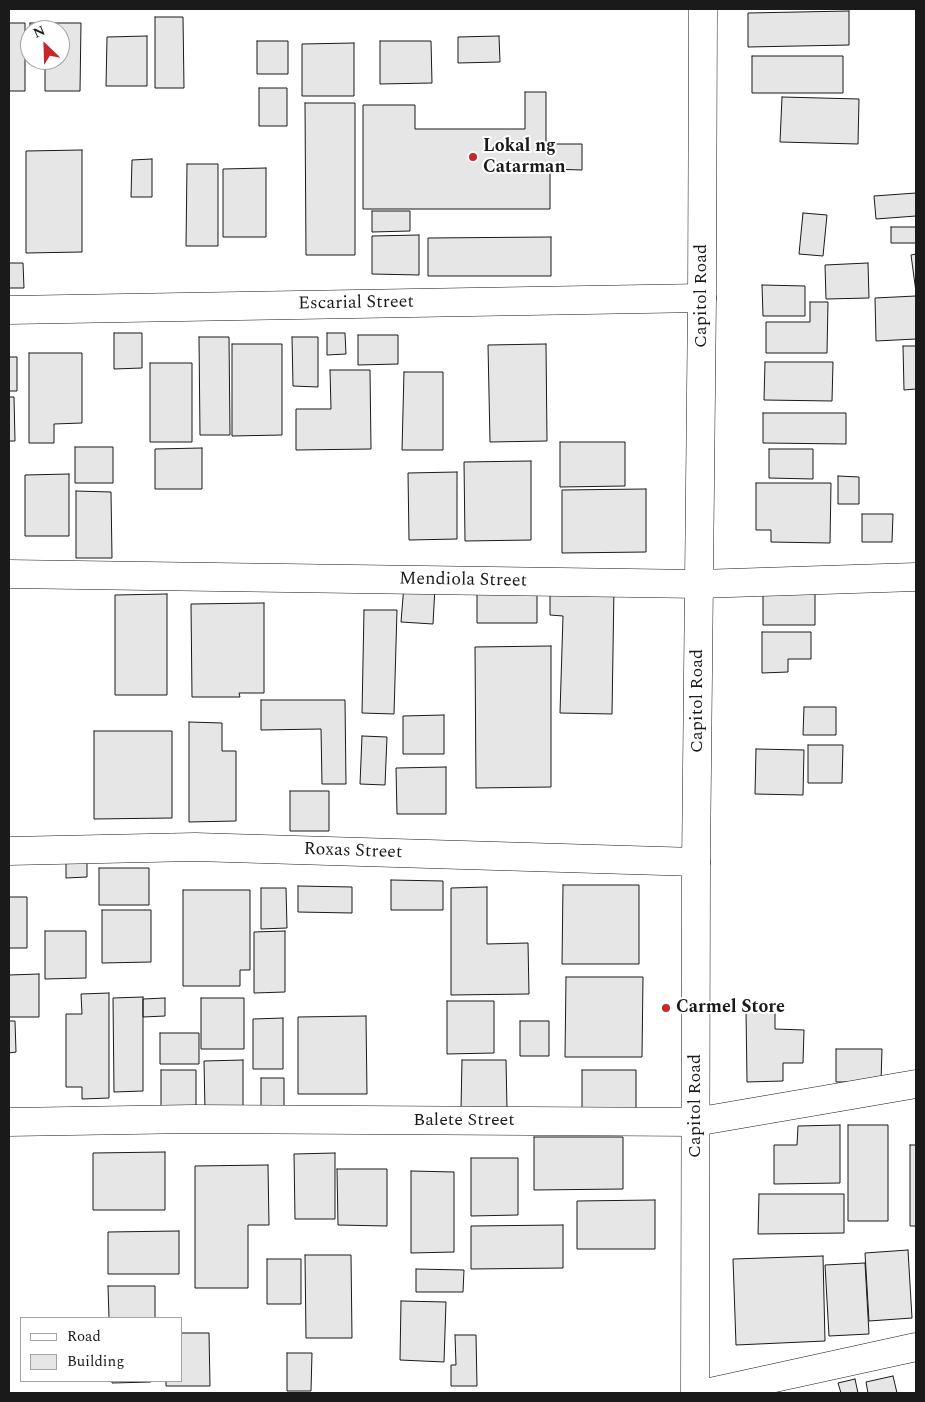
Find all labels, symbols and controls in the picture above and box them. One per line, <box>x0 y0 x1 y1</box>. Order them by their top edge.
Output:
north arrow <box>20 20 70 70</box>
text: N <box>30 20 49 44</box>
place label: Lokal ng Catarman <box>483 136 566 178</box>
marker: Lokal ng Catarman <box>467 151 479 163</box>
street label: Capitol Road <box>691 244 713 348</box>
street label: Escarial Street <box>298 292 414 316</box>
street label: Mendiola Street <box>399 569 527 593</box>
street label: Capitol Road <box>687 649 709 753</box>
street label: Roxas Street <box>303 839 403 865</box>
place label: Carmel Store <box>676 997 785 1019</box>
marker: Carmel Store <box>660 1002 672 1014</box>
street label: Capitol Road <box>685 1054 707 1158</box>
street label: Balete Street <box>413 1110 515 1132</box>
legend <box>20 1317 182 1382</box>
text: Road <box>67 1325 101 1348</box>
text: Building <box>67 1350 124 1373</box>

